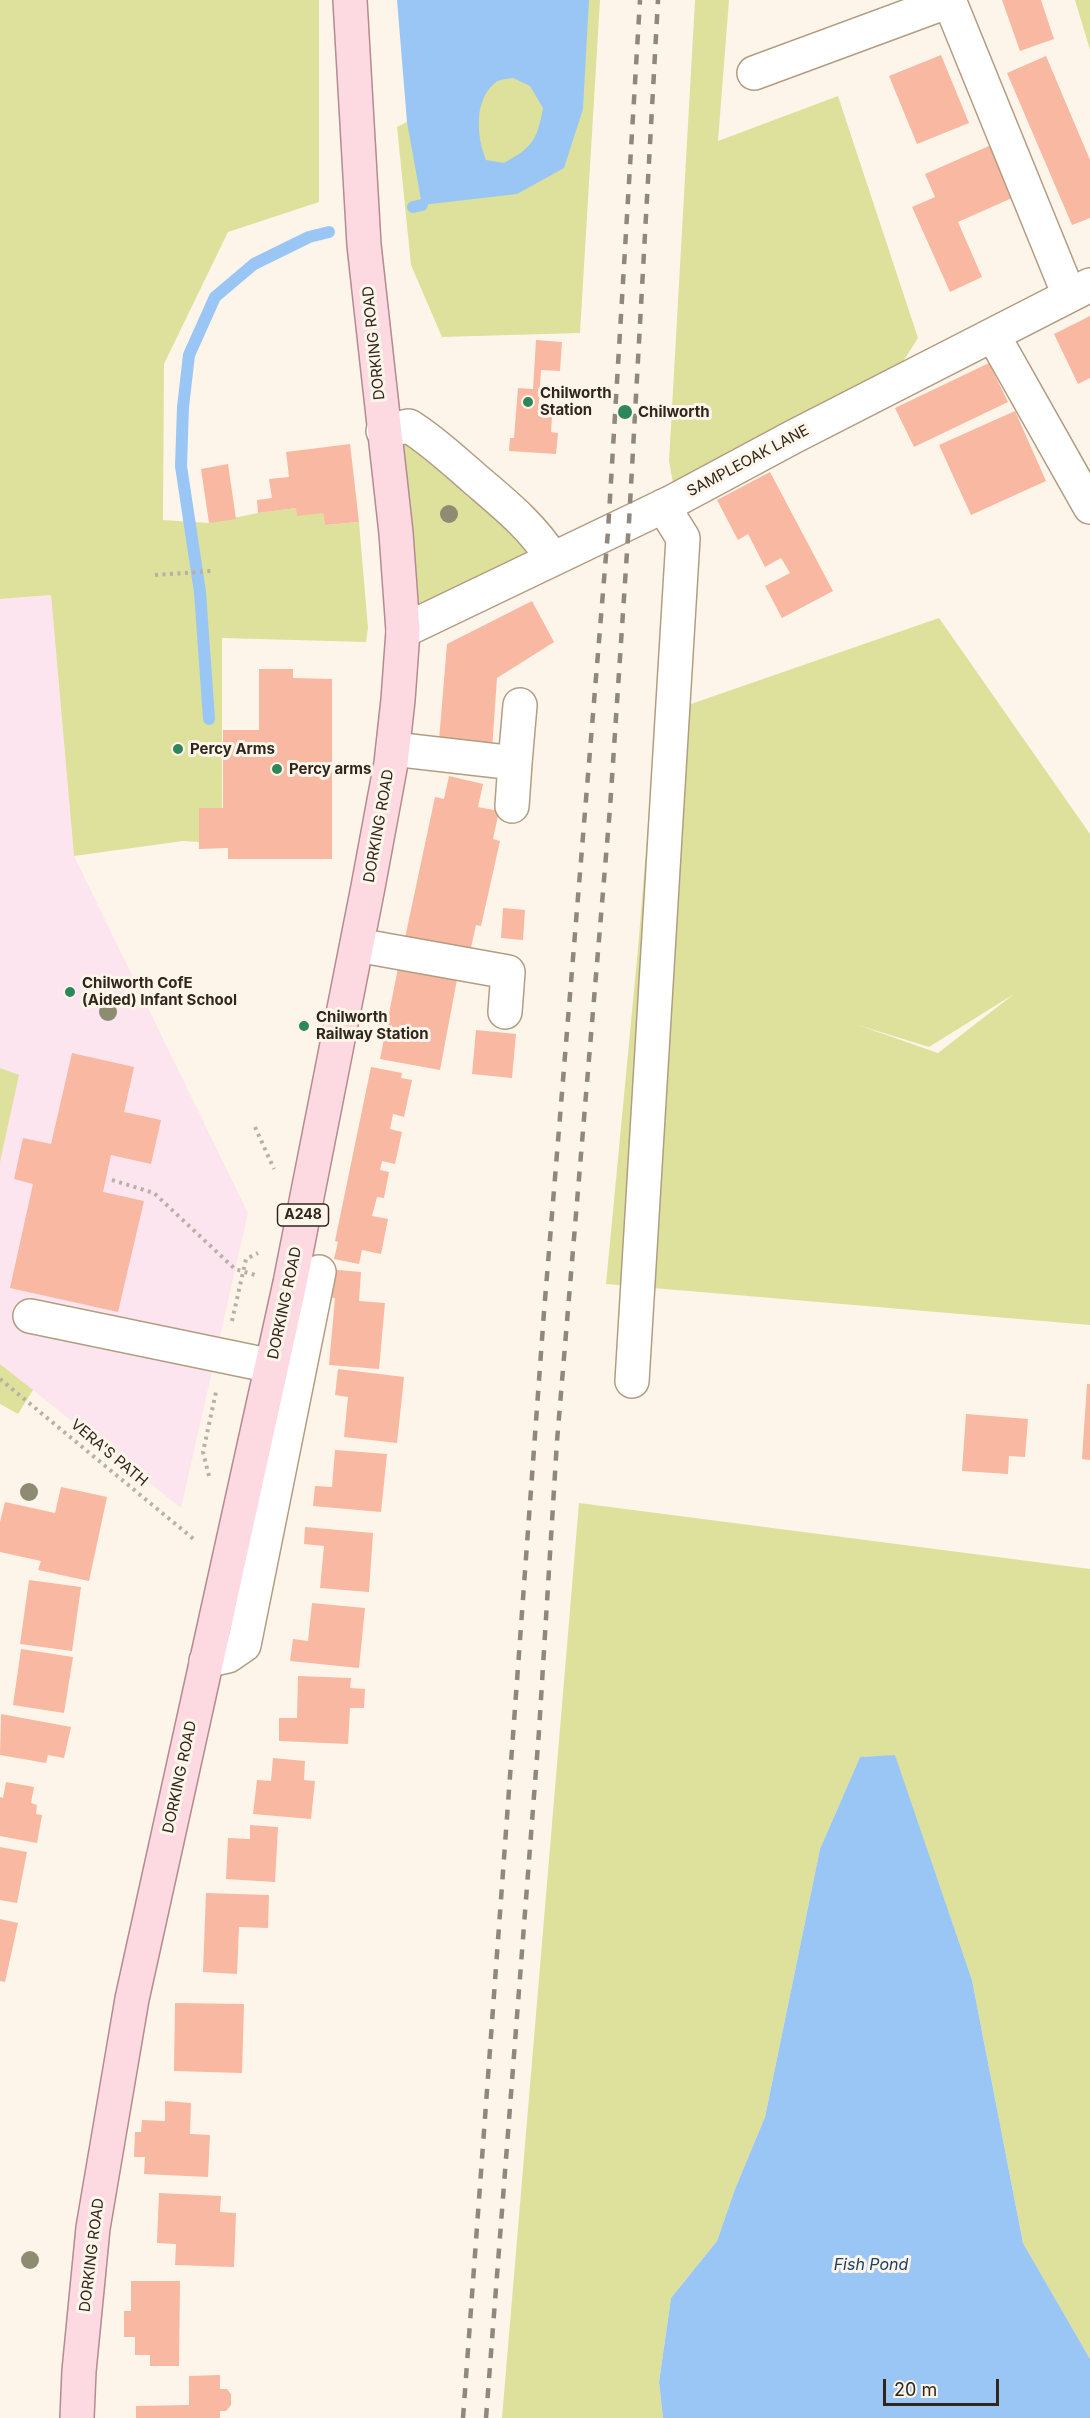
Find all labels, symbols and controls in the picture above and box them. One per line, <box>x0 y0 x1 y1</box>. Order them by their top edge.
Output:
street label: DORKING ROAD <box>359 285 389 401</box>
place label: Chilworth Station <box>540 384 612 419</box>
marker: Chilworth Station <box>521 395 535 409</box>
marker: Chilworth <box>616 403 634 421</box>
place label: Chilworth <box>638 403 710 421</box>
street label: SAMPLEOAK LANE <box>684 421 812 501</box>
place label: Percy Arms <box>190 740 275 758</box>
marker: Percy Arms <box>171 742 185 756</box>
place label: Percy arms <box>289 760 371 778</box>
marker: Percy arms <box>270 762 284 776</box>
street label: DORKING ROAD <box>360 768 398 884</box>
place label: Chilworth CofE (Aided) Infant School <box>82 974 237 1009</box>
marker: Chilworth CofE (Aided) Infant School <box>63 985 77 999</box>
place label: Chilworth Railway Station <box>316 1008 429 1043</box>
marker: Chilworth Railway Station <box>297 1019 311 1033</box>
road number: A248 <box>278 1204 328 1226</box>
street label: DORKING ROAD <box>264 1245 306 1361</box>
street label: VERA'S PATH <box>67 1416 151 1490</box>
street label: DORKING ROAD <box>159 1719 201 1835</box>
street label: DORKING ROAD <box>76 2197 108 2313</box>
water label: Fish Pond <box>834 2255 908 2275</box>
scale bar <box>886 2367 1002 2405</box>
text: 20 m <box>894 2379 937 2400</box>

